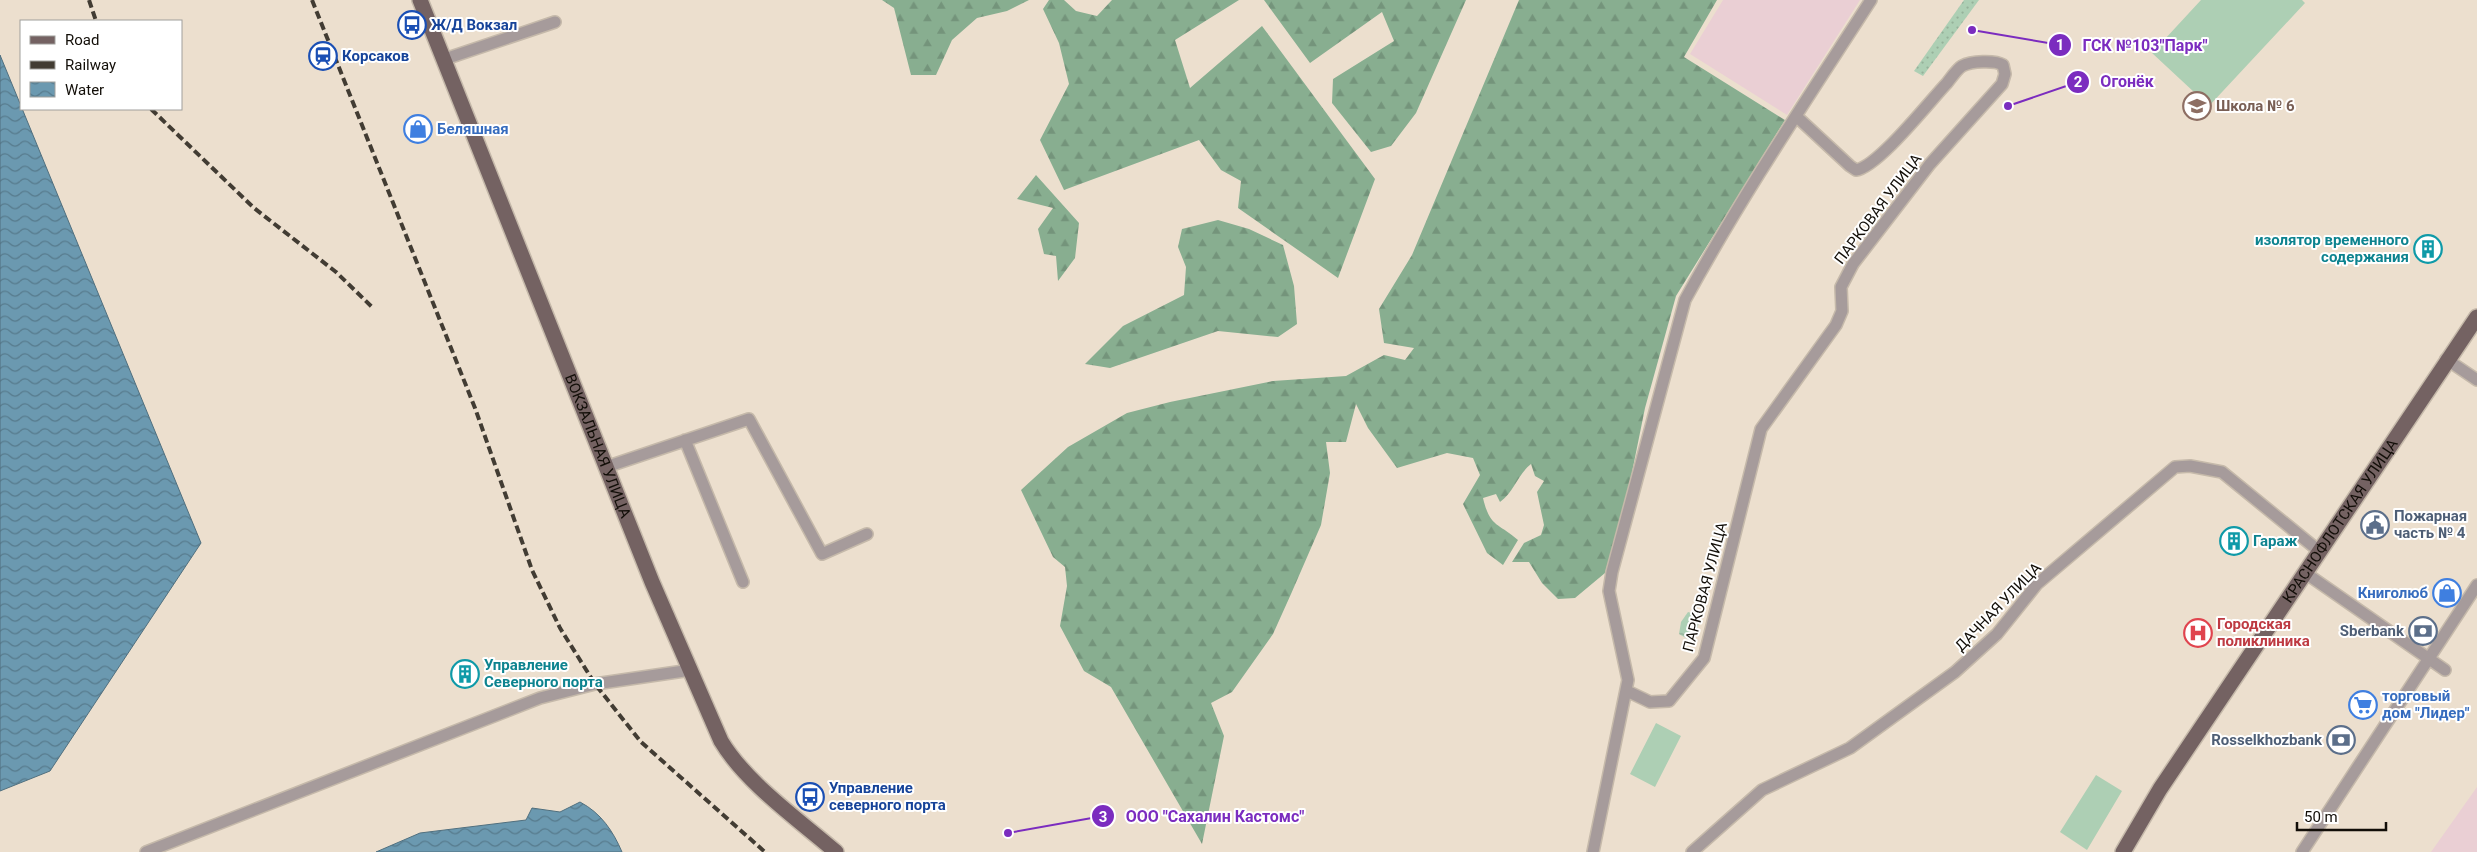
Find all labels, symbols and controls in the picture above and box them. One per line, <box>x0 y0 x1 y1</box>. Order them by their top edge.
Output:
bus stop icon: Ж/Д Вокзал <box>397 10 427 40</box>
place label: Ж/Д Вокзал <box>431 16 517 34</box>
legend <box>20 20 182 110</box>
callout: ГСК №103"Парк" <box>2048 30 2218 61</box>
text: Road <box>65 31 99 49</box>
text: 1 <box>2056 36 2064 54</box>
text: ГСК №103"Парк" <box>2083 36 2208 55</box>
station icon: Корсаков <box>308 41 338 71</box>
place label: Корсаков <box>342 47 409 65</box>
text: Railway <box>65 56 116 74</box>
callout: Огонёк <box>2065 66 2164 97</box>
text: Огонёк <box>2100 72 2155 91</box>
text: 2 <box>2074 73 2083 91</box>
text: Water <box>65 81 104 99</box>
school or university icon: Школа № 6 <box>2182 91 2212 121</box>
place label: Школа № 6 <box>2216 97 2295 115</box>
shop icon: Беляшная <box>403 114 433 144</box>
place label: Беляшная <box>437 120 509 138</box>
street label: ПАРКОВАЯ УЛИЦА <box>1831 150 1925 268</box>
place label: изолятор временного содержания <box>2255 231 2409 266</box>
building icon: изолятор временного содержания <box>2413 234 2443 264</box>
street label: ВОКЗАЛЬНАЯ УЛИЦА <box>561 371 635 521</box>
street label: КРАСНОФЛОТСКАЯ УЛИЦА <box>2279 435 2402 606</box>
place label: Пожарная часть № 4 <box>2394 507 2467 542</box>
public building icon: Пожарная часть № 4 <box>2360 510 2390 540</box>
street label: ПАРКОВАЯ УЛИЦА <box>1679 520 1731 654</box>
building icon: Гараж <box>2219 526 2249 556</box>
place label: Гараж <box>2253 532 2298 550</box>
street label: ДАЧНАЯ УЛИЦА <box>1951 559 2045 655</box>
shop icon: Книголюб <box>2432 578 2462 608</box>
place label: Книголюб <box>2358 584 2428 602</box>
place label: Городская поликлиника <box>2217 615 2310 650</box>
bank icon: Sberbank <box>2408 616 2438 646</box>
hospital icon: Городская поликлиника <box>2183 618 2213 648</box>
place label: Sberbank <box>2340 622 2405 640</box>
place label: Управление Северного порта <box>484 656 603 691</box>
building icon: Управление Северного порта <box>450 659 480 689</box>
place label: торговый дом "Лидер" <box>2382 687 2470 722</box>
supermarket icon: торговый дом "Лидер" <box>2348 690 2378 720</box>
bank icon: Rosselkhozbank <box>2326 725 2356 755</box>
place label: Rosselkhozbank <box>2211 731 2323 749</box>
place label: Управление северного порта <box>829 779 946 814</box>
bus stop icon: Управление северного порта <box>795 782 825 812</box>
scale bar <box>2297 800 2386 832</box>
callout: ООО "Сахалин Кастомс" <box>1091 801 1314 832</box>
text: ООО "Сахалин Кастомс" <box>1126 807 1304 826</box>
text: 3 <box>1099 808 1107 826</box>
text: 50 m <box>2304 808 2338 826</box>

